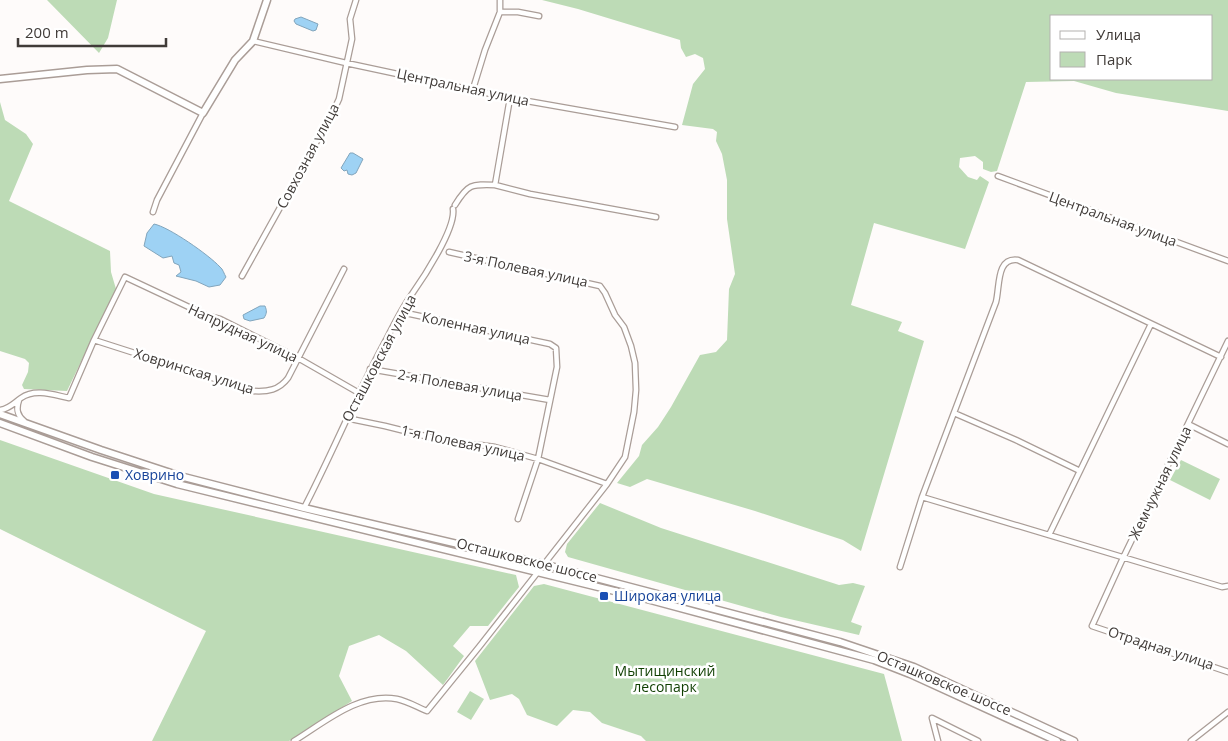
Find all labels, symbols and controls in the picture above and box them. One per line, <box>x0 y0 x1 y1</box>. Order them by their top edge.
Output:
scale bar <box>18 15 165 47</box>
legend <box>1050 15 1213 80</box>
text: 200 m <box>25 22 69 42</box>
text: Улица <box>1096 24 1141 44</box>
text: Парк <box>1096 49 1132 69</box>
street label: Центральная улица <box>395 63 531 110</box>
street label: Совхозная улица <box>272 100 343 212</box>
street label: Центральная улица <box>1047 187 1180 251</box>
street label: 3-я Полевая улица <box>462 246 590 291</box>
street label: Осташковская улица <box>337 291 420 425</box>
street label: Напрудная улица <box>185 299 301 366</box>
street label: Коленная улица <box>420 307 532 348</box>
street label: Ховринская улица <box>132 343 256 398</box>
street label: 2-я Полевая улица <box>396 364 524 405</box>
street label: 1-я Полевая улица <box>399 420 527 465</box>
street label: Жемчужная улица <box>1124 423 1195 543</box>
place label: Ховрино <box>125 465 184 484</box>
marker: Ховрино <box>109 469 121 481</box>
street label: Осташковское шоссе <box>455 533 599 586</box>
place label: Широкая улица <box>614 586 721 605</box>
marker: Широкая улица <box>598 590 610 602</box>
street label: Отрадная улица <box>1106 621 1217 674</box>
street label: Осташковское шоссе <box>874 646 1014 719</box>
park label: Мытищинский лесопарк <box>615 661 715 696</box>

